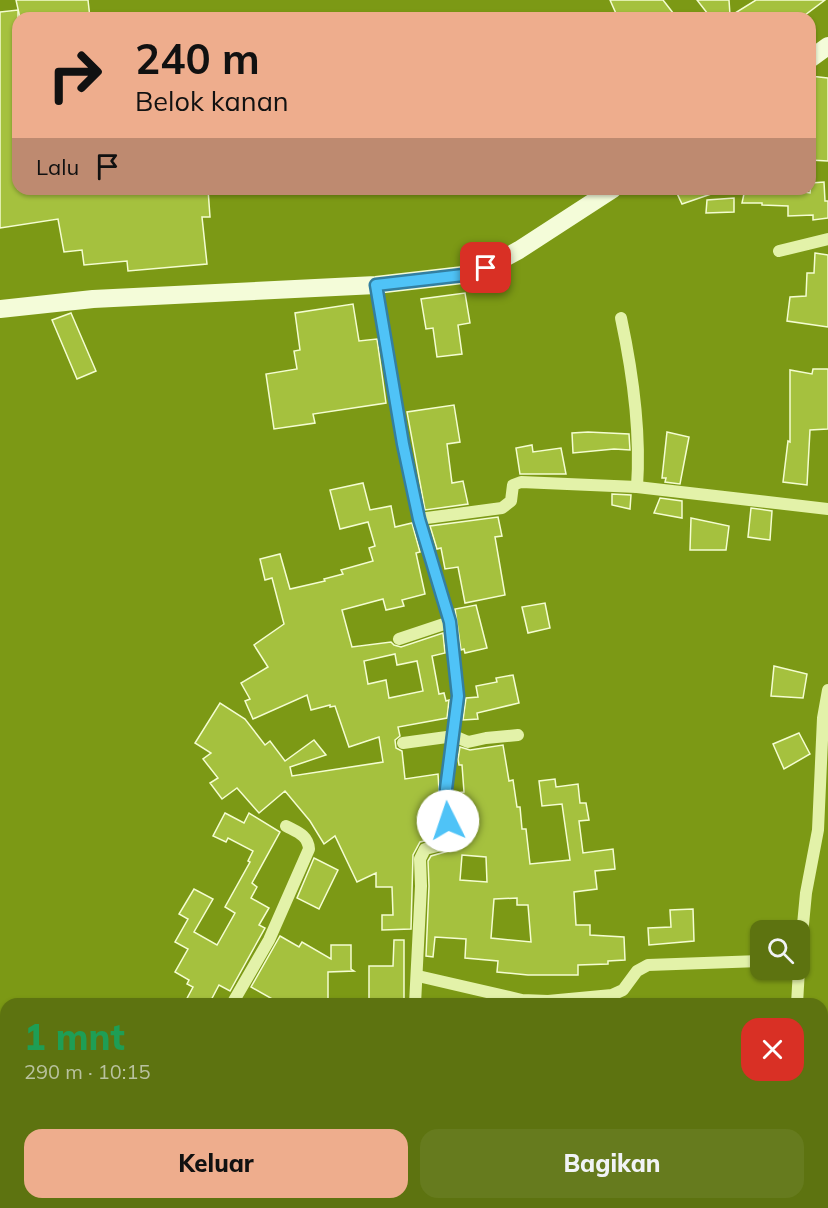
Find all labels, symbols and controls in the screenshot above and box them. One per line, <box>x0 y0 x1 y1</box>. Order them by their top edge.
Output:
text: 240 m <box>135 32 260 85</box>
icon: right <box>36 36 114 114</box>
text: Belok kanan <box>135 84 289 118</box>
icon: arrive <box>91 150 124 183</box>
text: Lalu <box>36 153 79 181</box>
pin <box>460 242 511 293</box>
icon: arrive <box>469 251 502 284</box>
position arrow <box>416 789 480 853</box>
map controls <box>750 920 810 980</box>
button: search <box>750 920 810 980</box>
text: 1 mnt <box>24 1014 125 1059</box>
button: close <box>741 1018 804 1081</box>
text: 290 m · 10:15 <box>24 1059 150 1084</box>
button: Keluar <box>24 1129 408 1198</box>
button: Bagikan <box>420 1129 804 1198</box>

